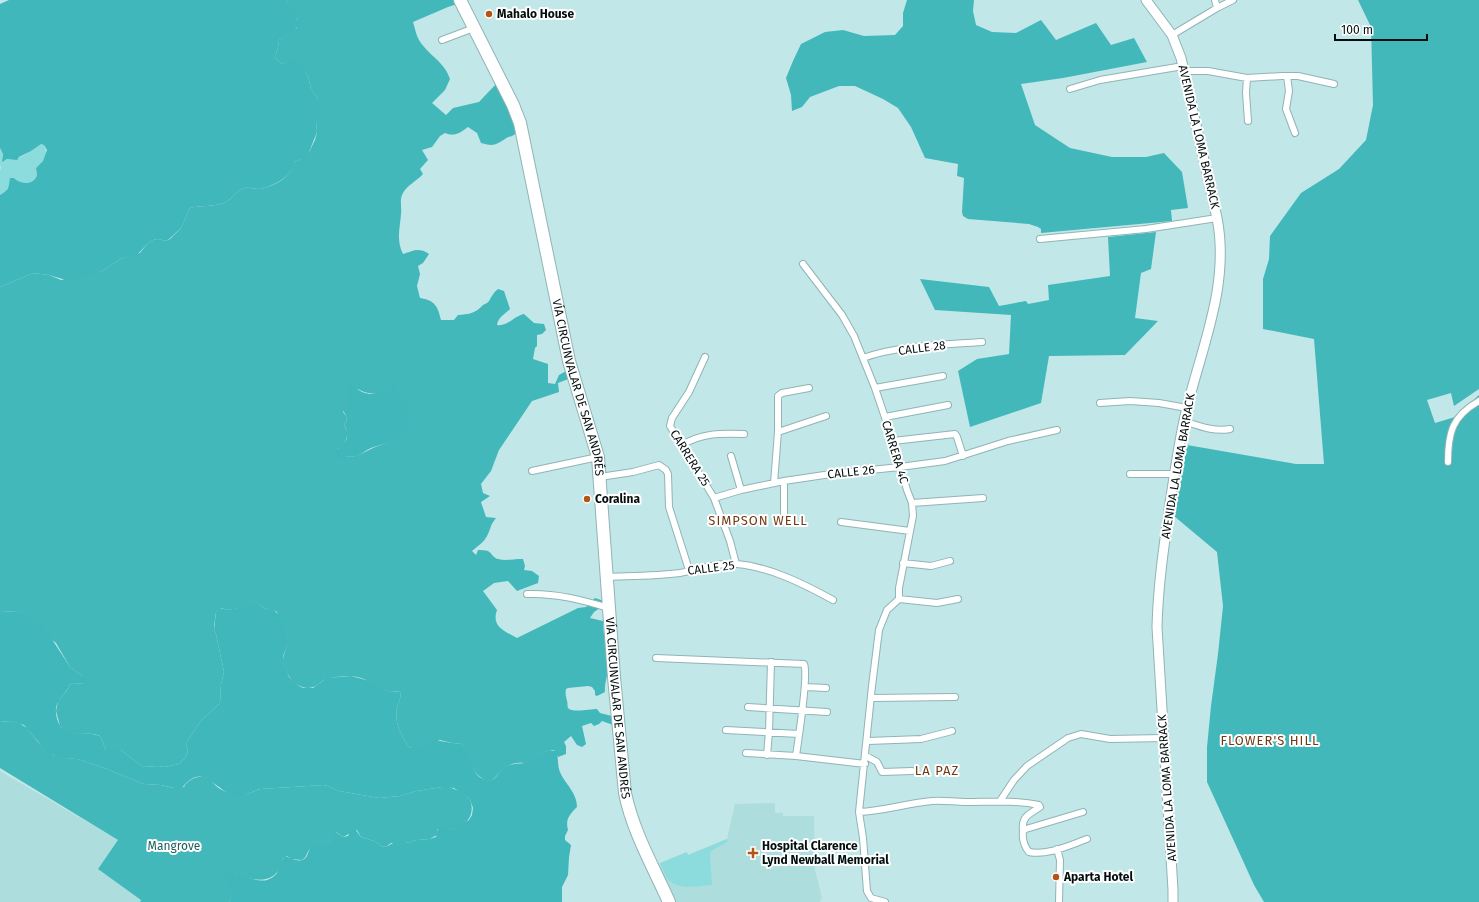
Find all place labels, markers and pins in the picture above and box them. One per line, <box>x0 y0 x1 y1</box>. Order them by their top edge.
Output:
place label: Mahalo House <box>497 7 574 21</box>
marker: Mahalo House <box>484 9 494 19</box>
place label: Coralina <box>595 492 640 506</box>
marker: Coralina <box>582 494 592 504</box>
place label: Hospital Clarence Lynd Newball Memorial <box>762 839 889 867</box>
marker: Hospital Clarence Lynd Newball Memorial <box>747 847 759 859</box>
place label: Aparta Hotel <box>1063 870 1133 884</box>
marker: Aparta Hotel <box>1051 872 1061 882</box>

